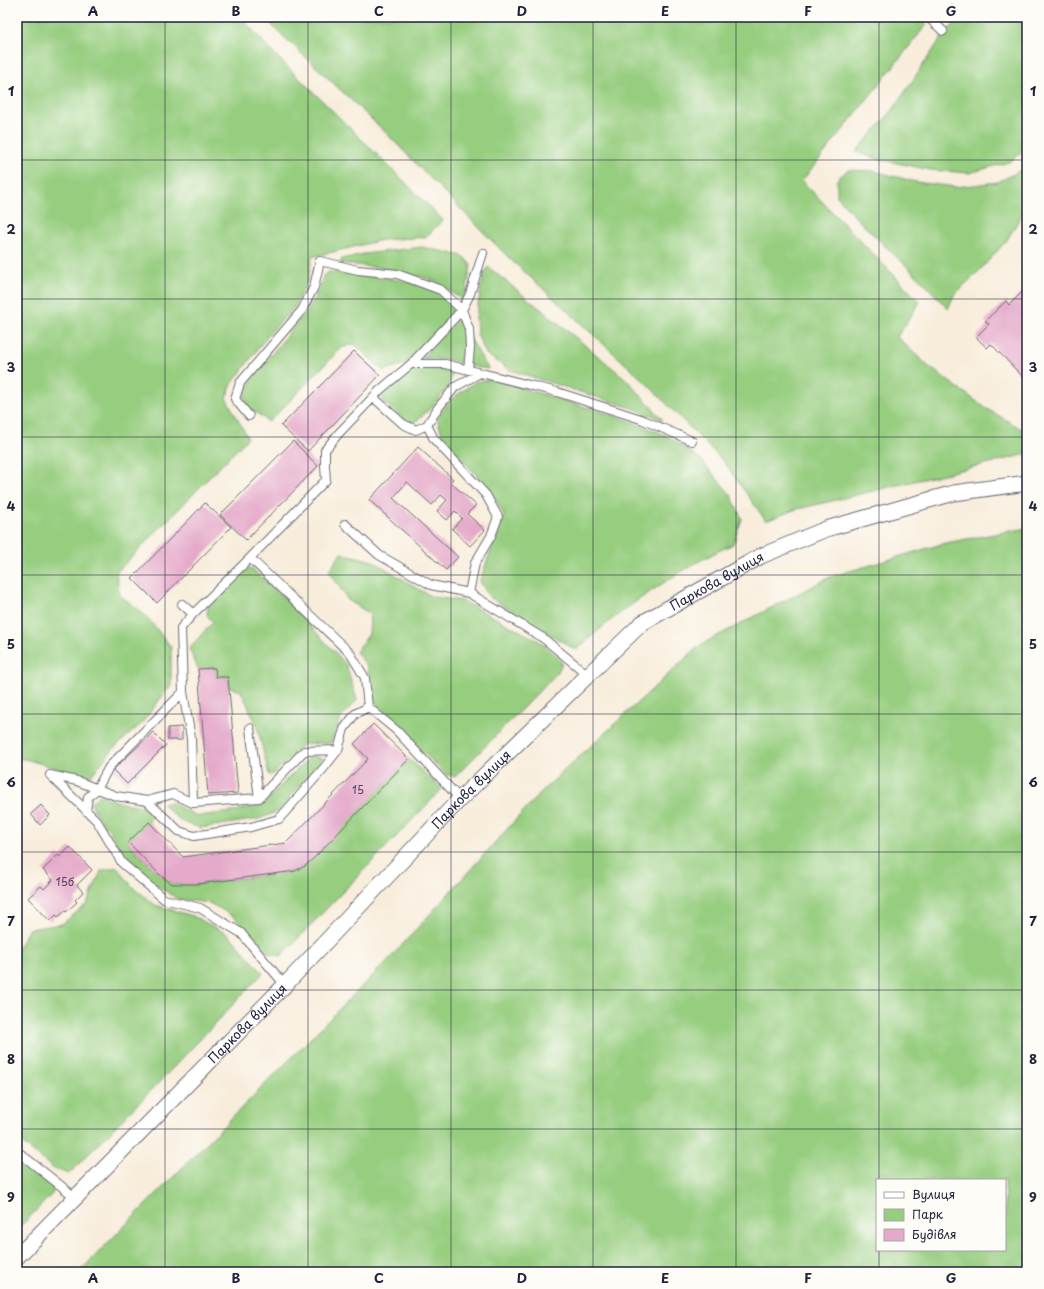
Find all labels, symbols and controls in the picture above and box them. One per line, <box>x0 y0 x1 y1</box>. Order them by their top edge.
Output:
text: A <box>88 1 98 20</box>
text: B <box>232 1 241 20</box>
text: C <box>374 1 384 20</box>
text: D <box>517 1 527 20</box>
text: E <box>661 1 669 20</box>
text: F <box>804 1 812 20</box>
text: G <box>946 1 956 20</box>
text: 1 <box>8 81 14 100</box>
text: 1 <box>1030 81 1036 100</box>
text: 2 <box>6 219 16 238</box>
text: 2 <box>1028 219 1038 238</box>
text: 3 <box>7 357 16 376</box>
text: 3 <box>1029 357 1038 376</box>
text: 4 <box>7 496 16 515</box>
text: 4 <box>1029 496 1038 515</box>
street label: Паркова вулиця <box>666 546 767 615</box>
text: 5 <box>7 634 15 653</box>
text: 5 <box>1029 634 1037 653</box>
street label: Паркова вулиця <box>427 745 515 833</box>
text: 6 <box>6 772 16 791</box>
text: 6 <box>1028 772 1038 791</box>
house number: 15 <box>352 781 364 798</box>
house number: 15б <box>56 873 75 890</box>
text: 7 <box>7 911 15 930</box>
text: 7 <box>1029 911 1037 930</box>
street label: Паркова вулиця <box>203 979 291 1067</box>
text: 8 <box>7 1049 15 1068</box>
text: 8 <box>1029 1049 1037 1068</box>
legend <box>876 1179 1006 1251</box>
text: Вулиця <box>912 1185 955 1203</box>
text: 9 <box>7 1187 15 1206</box>
text: 9 <box>1029 1187 1037 1206</box>
text: Парк <box>912 1205 944 1223</box>
text: Будівля <box>912 1225 957 1243</box>
text: A <box>88 1268 98 1287</box>
text: B <box>232 1268 241 1287</box>
text: C <box>374 1268 384 1287</box>
text: D <box>517 1268 527 1287</box>
text: E <box>661 1268 669 1287</box>
text: F <box>804 1268 812 1287</box>
text: G <box>946 1268 956 1287</box>

